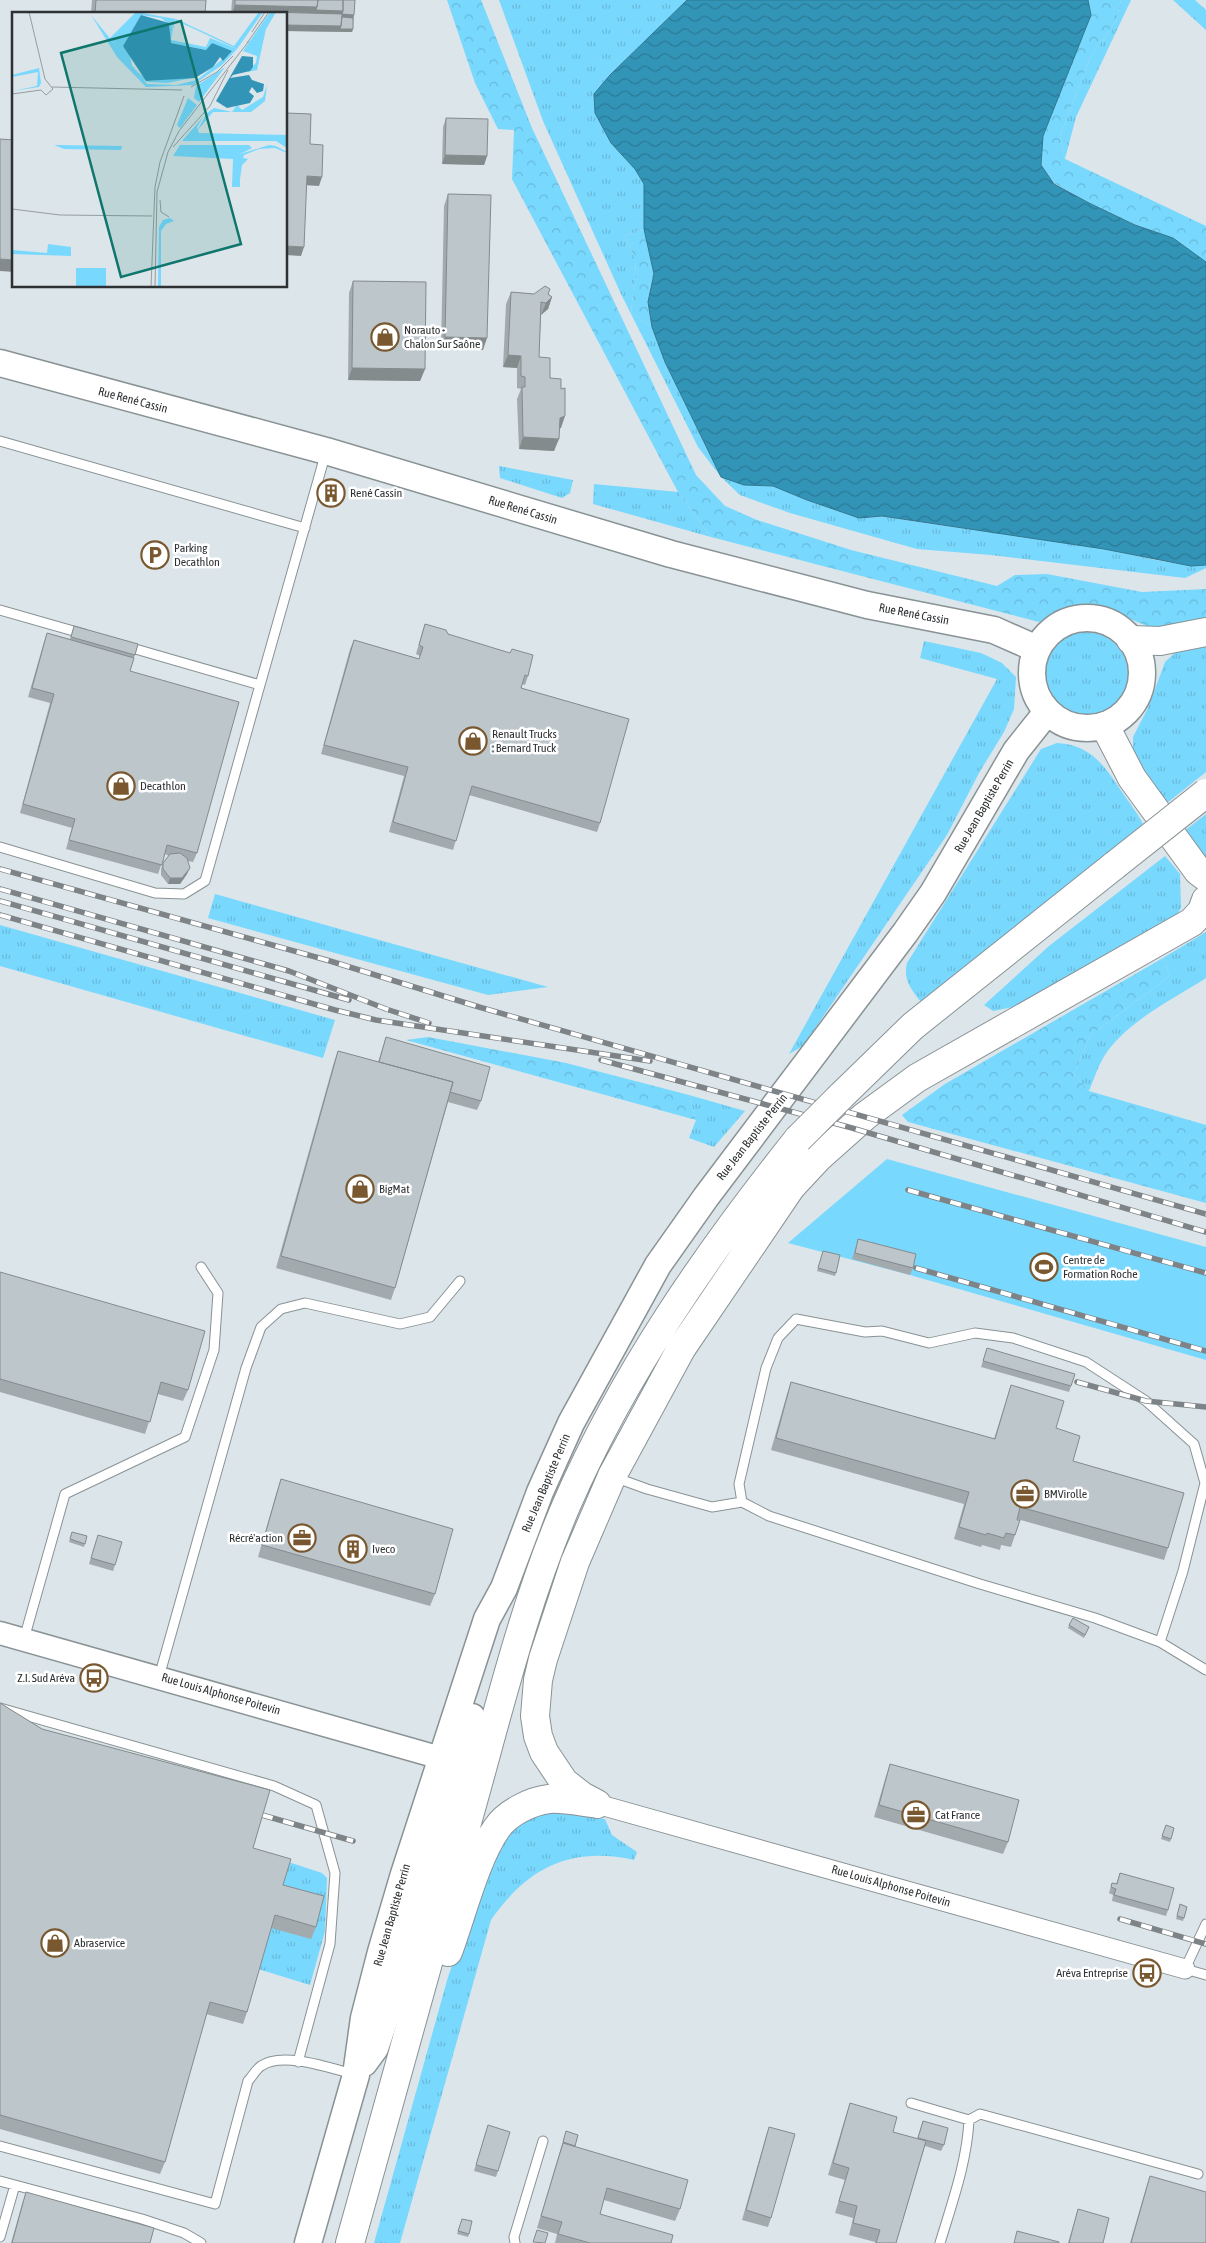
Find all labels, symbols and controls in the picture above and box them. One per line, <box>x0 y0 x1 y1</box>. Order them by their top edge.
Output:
inset map <box>12 12 288 288</box>
shop icon: Norauto - Chalon Sur Saône <box>370 322 400 352</box>
place label: Norauto - Chalon Sur Saône <box>404 323 481 351</box>
street label: Rue René Cassin <box>97 384 169 416</box>
building icon: René Cassin <box>316 478 346 508</box>
place label: René Cassin <box>350 486 402 500</box>
street label: Rue René Cassin <box>487 493 559 527</box>
parking icon: Parking Decathlon <box>140 540 170 570</box>
place label: Parking Decathlon <box>174 541 220 569</box>
street label: Rue René Cassin <box>878 600 950 628</box>
shop icon: Renault Trucks : Bernard Truck <box>458 726 488 756</box>
place label: Renault Trucks : Bernard Truck <box>492 727 557 755</box>
street label: Rue Jean Baptiste Perrin <box>951 757 1017 855</box>
shop icon: Decathlon <box>106 771 136 801</box>
place label: Decathlon <box>140 779 186 793</box>
street label: Rue Jean Baptiste Perrin <box>714 1091 790 1183</box>
shop icon: BigMat <box>345 1174 375 1204</box>
place label: BigMat <box>379 1182 410 1196</box>
sports icon: Centre de Formation Roche <box>1029 1252 1059 1282</box>
place label: Centre de Formation Roche <box>1063 1253 1138 1281</box>
street label: Rue Jean Baptiste Perrin <box>519 1432 573 1534</box>
office icon: BMVirolle <box>1010 1479 1040 1509</box>
place label: BMVirolle <box>1044 1487 1087 1501</box>
office icon: Récré'action <box>287 1523 317 1553</box>
place label: Récré'action <box>229 1531 283 1545</box>
building icon: Iveco <box>338 1534 368 1564</box>
place label: Iveco <box>372 1542 396 1556</box>
bus stop icon: Z.I. Sud Aréva <box>79 1663 109 1693</box>
street label: Rue Louis Alphonse Poitevin <box>160 1670 282 1718</box>
place label: Z.I. Sud Aréva <box>17 1671 75 1685</box>
office icon: Cat France <box>901 1800 931 1830</box>
place label: Cat France <box>935 1808 980 1822</box>
street label: Rue Jean Baptiste Perrin <box>371 1862 413 1968</box>
street label: Rue Louis Alphonse Poitevin <box>830 1862 952 1910</box>
shop icon: Abraservice <box>40 1928 70 1958</box>
place label: Abraservice <box>74 1936 125 1950</box>
bus stop icon: Aréva Entreprise <box>1132 1958 1162 1988</box>
place label: Aréva Entreprise <box>1056 1966 1128 1980</box>

